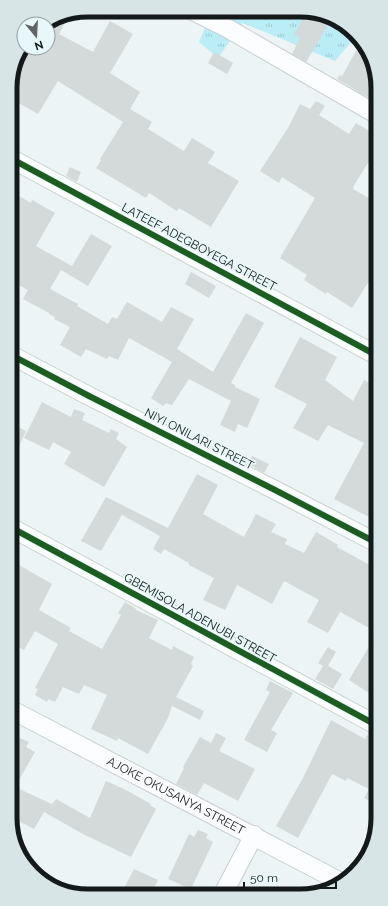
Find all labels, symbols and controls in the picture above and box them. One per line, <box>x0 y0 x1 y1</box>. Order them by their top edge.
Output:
north arrow <box>16 16 56 56</box>
text: N <box>33 38 45 53</box>
street label: LATEEF ADEGBOYEGA STREET <box>119 200 279 294</box>
street label: NIYI ONILARI STREET <box>142 405 257 473</box>
street label: GBEMISOLA ADENUBI STREET <box>121 570 279 666</box>
street label: AJOKE OKUSANYA STREET <box>105 754 248 838</box>
scale bar <box>244 864 336 890</box>
text: 50 m <box>250 871 278 885</box>

